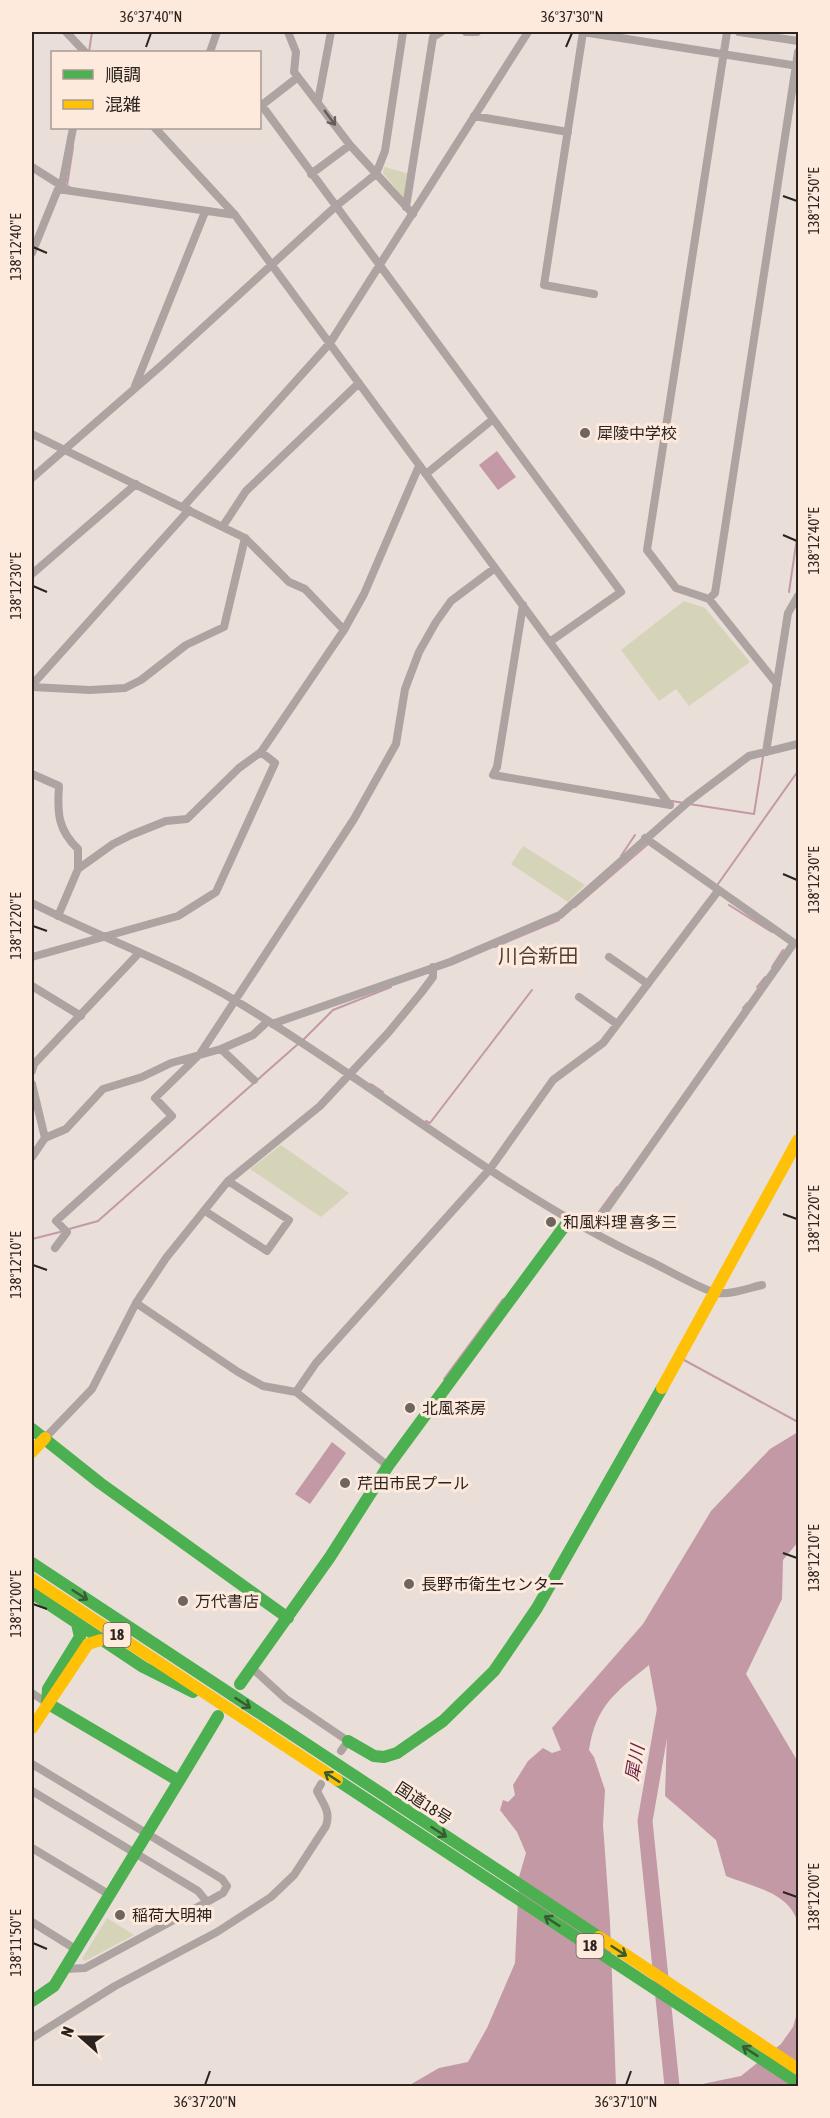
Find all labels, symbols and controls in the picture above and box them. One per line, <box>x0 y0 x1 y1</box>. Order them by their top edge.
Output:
text: 36°37'40"N <box>120 8 182 25</box>
text: 36°37'30"N <box>541 8 603 25</box>
legend <box>51 51 261 129</box>
text: 順調 <box>105 64 141 85</box>
text: 混雑 <box>105 94 141 115</box>
one-way arrow <box>324 109 336 125</box>
text: 138°12'50"E <box>805 167 822 235</box>
text: 138°12'40"E <box>7 213 24 281</box>
place label: 犀陵中学校 <box>597 424 677 442</box>
marker: 犀陵中学校 <box>578 426 592 440</box>
text: 138°12'40"E <box>805 507 822 575</box>
text: 138°12'30"E <box>7 552 24 620</box>
text: 138°12'30"E <box>805 846 822 914</box>
text: 138°12'20"E <box>7 892 24 960</box>
district label: 川合新田 <box>498 944 578 967</box>
text: 138°12'20"E <box>805 1185 822 1253</box>
place label: 和風料理 喜多三 <box>563 1213 677 1231</box>
marker: 和風料理 喜多三 <box>544 1215 558 1229</box>
text: 138°12'10"E <box>7 1231 24 1299</box>
place label: 北風茶房 <box>422 1399 486 1417</box>
marker: 北風茶房 <box>403 1401 417 1415</box>
place label: 芹田市民プール <box>357 1474 469 1492</box>
marker: 芹田市民プール <box>338 1476 352 1490</box>
text: 138°12'10"E <box>805 1524 822 1592</box>
text: 138°12'00"E <box>7 1570 24 1638</box>
place label: 長野市衛生センター <box>421 1575 565 1593</box>
marker: 長野市衛生センター <box>402 1577 416 1591</box>
one-way arrow <box>72 1589 89 1602</box>
place label: 万代書店 <box>195 1592 259 1610</box>
marker: 万代書店 <box>176 1594 190 1608</box>
road number: 18 <box>104 1623 130 1647</box>
one-way arrow <box>234 1697 251 1709</box>
water label: 犀川 <box>621 1741 648 1782</box>
one-way arrow <box>324 1770 341 1783</box>
street label: 国道18号 <box>393 1778 455 1828</box>
one-way arrow <box>430 1826 446 1838</box>
text: 138°12'00"E <box>805 1863 822 1931</box>
place label: 稲荷大明神 <box>132 1906 212 1924</box>
marker: 稲荷大明神 <box>113 1908 127 1922</box>
text: 138°11'50"E <box>7 1909 24 1977</box>
one-way arrow <box>543 1914 560 1927</box>
road number: 18 <box>576 1934 604 1958</box>
one-way arrow <box>610 1945 627 1957</box>
north arrow <box>51 2007 111 2067</box>
text: N <box>57 2024 77 2039</box>
one-way arrow <box>742 2045 758 2057</box>
text: 36°37'20"N <box>174 2093 236 2110</box>
text: 36°37'10"N <box>595 2093 657 2110</box>

